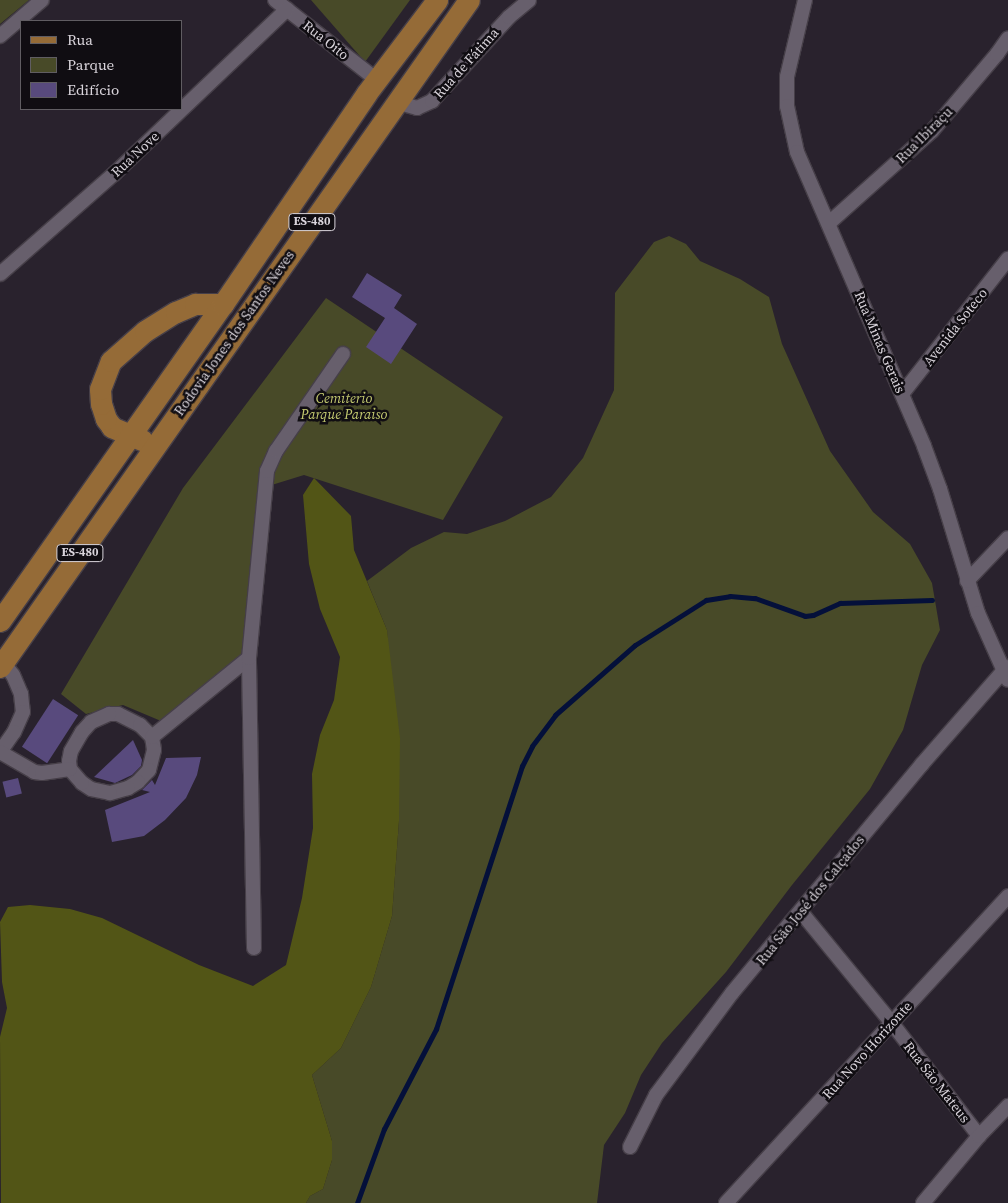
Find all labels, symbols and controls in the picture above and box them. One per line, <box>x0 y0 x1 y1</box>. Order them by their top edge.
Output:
street label: Rua Oito <box>300 17 352 63</box>
legend <box>20 20 182 110</box>
street label: Rua de Fátima <box>430 24 502 102</box>
text: Rua <box>67 29 93 50</box>
text: Parque <box>67 54 114 75</box>
text: Edifício <box>67 79 119 100</box>
street label: Rua Ibiraçu <box>892 103 956 167</box>
street label: Rua Nove <box>108 128 162 180</box>
road number: ES-480 <box>288 212 336 232</box>
street label: Rodovia Jones dos Santos Neves <box>170 247 298 419</box>
street label: Avenida Soteco <box>919 285 991 369</box>
street label: Rua Minas Gerais <box>851 289 909 395</box>
park label: Cemiterio Parque Paraiso <box>301 390 387 422</box>
road number: ES-480 <box>56 544 104 562</box>
street label: Rua São José dos Calçados <box>752 832 868 968</box>
street label: Rua Novo Horizonte <box>819 998 915 1102</box>
street label: Rua São Mateus <box>900 1038 974 1126</box>

